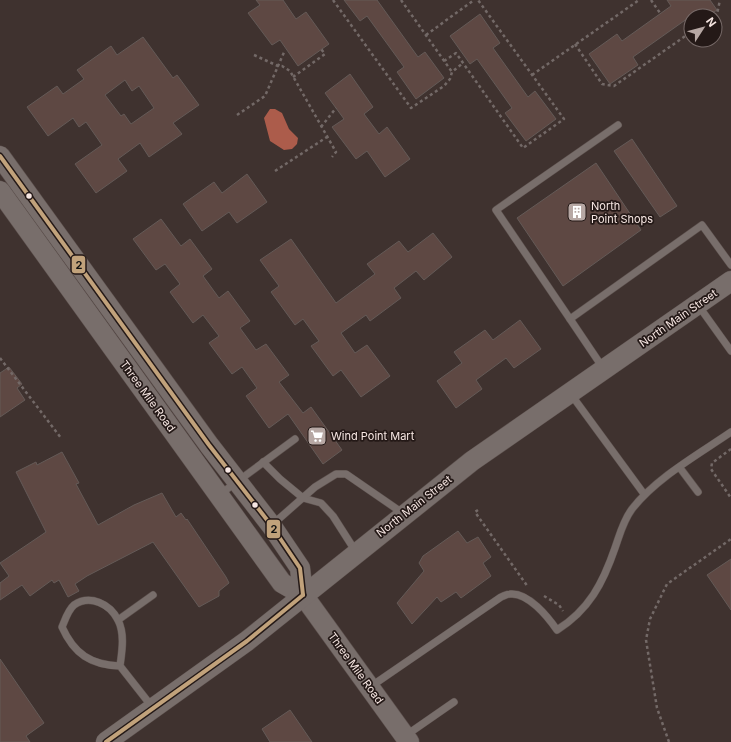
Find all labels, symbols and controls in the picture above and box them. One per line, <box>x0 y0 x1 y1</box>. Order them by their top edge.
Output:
north arrow <box>683 8 723 48</box>
text: N <box>703 15 719 30</box>
unlabelled marker <box>24 191 34 201</box>
place label: North Point Shops <box>591 199 653 226</box>
building icon: North Point Shops <box>566 201 588 223</box>
line badge: 2 <box>71 255 86 274</box>
text: 2 <box>76 258 83 272</box>
street label: North Main Street <box>636 286 720 350</box>
street label: Three Mile Road <box>117 358 179 434</box>
supermarket icon: Wind Point Mart <box>306 425 328 447</box>
place label: Wind Point Mart <box>331 429 415 443</box>
unlabelled marker <box>223 465 233 475</box>
street label: North Main Street <box>374 472 455 540</box>
unlabelled marker <box>250 500 260 510</box>
line badge: 2 <box>266 519 281 539</box>
text: 2 <box>271 522 278 536</box>
street label: Three Mile Road <box>325 630 387 706</box>

